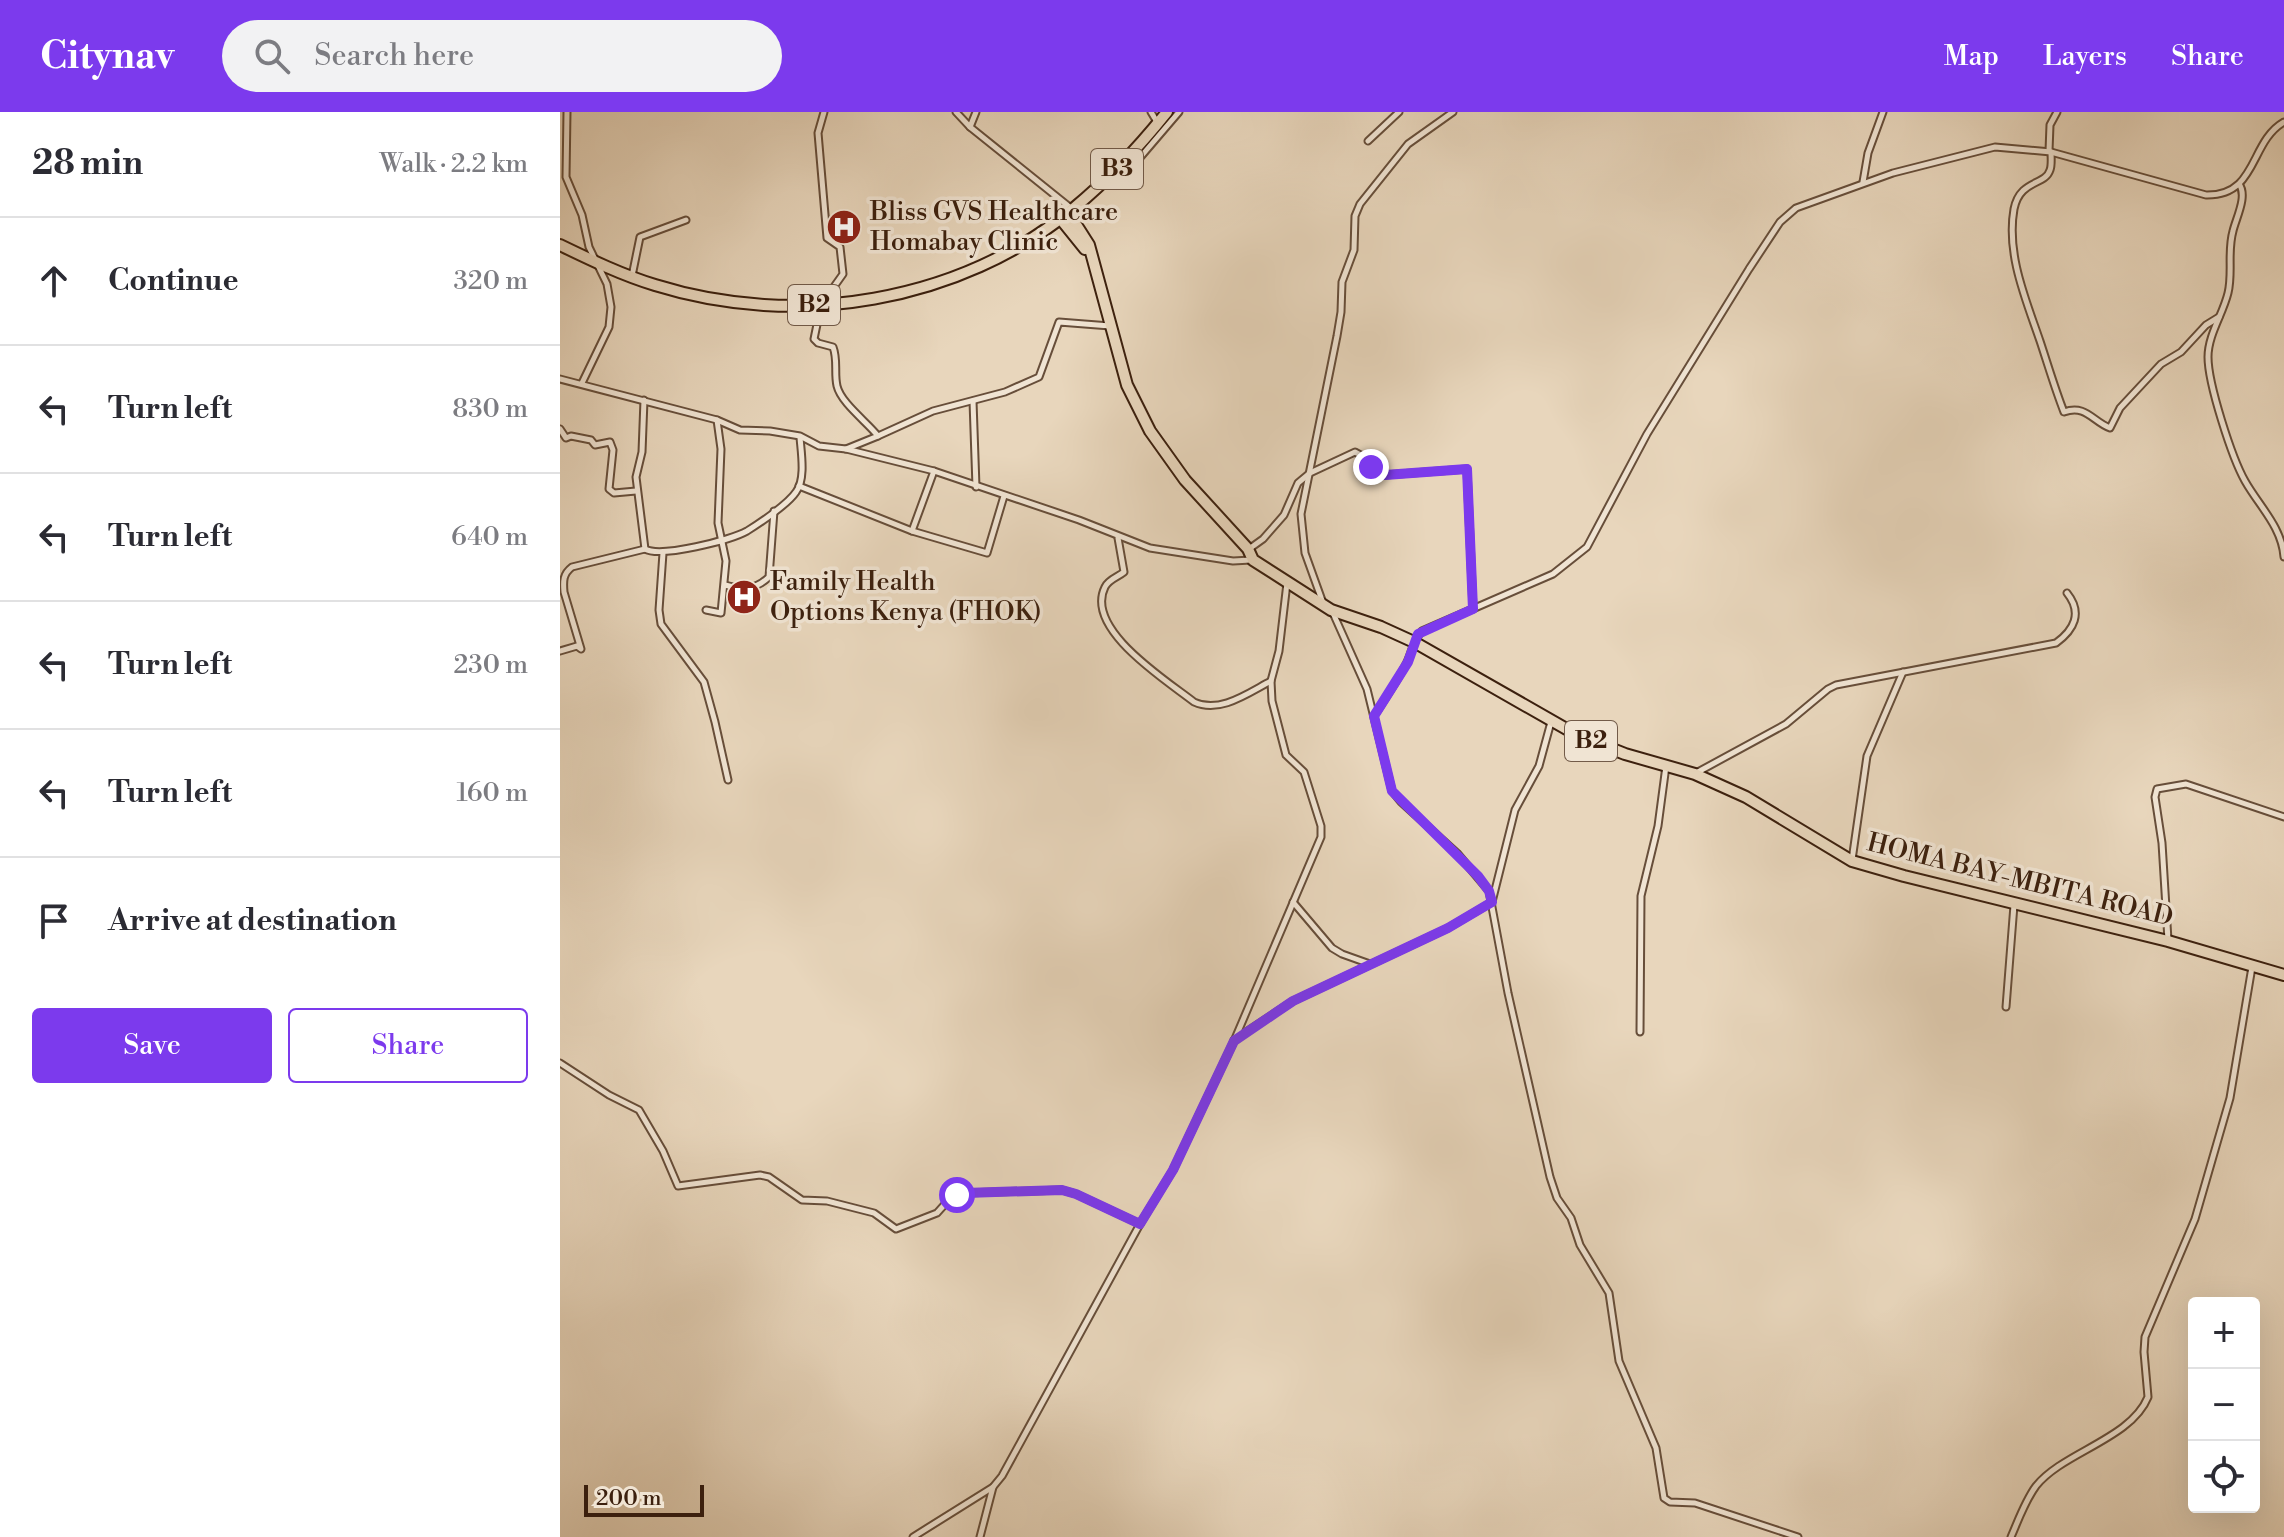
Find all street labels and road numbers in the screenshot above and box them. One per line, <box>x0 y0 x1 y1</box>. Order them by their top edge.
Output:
road number: B3 <box>1091 149 1143 189</box>
road number: B2 <box>788 285 840 325</box>
road number: B2 <box>1565 721 1617 761</box>
street label: HOMA BAY-MBITA ROAD <box>1864 826 2176 934</box>

